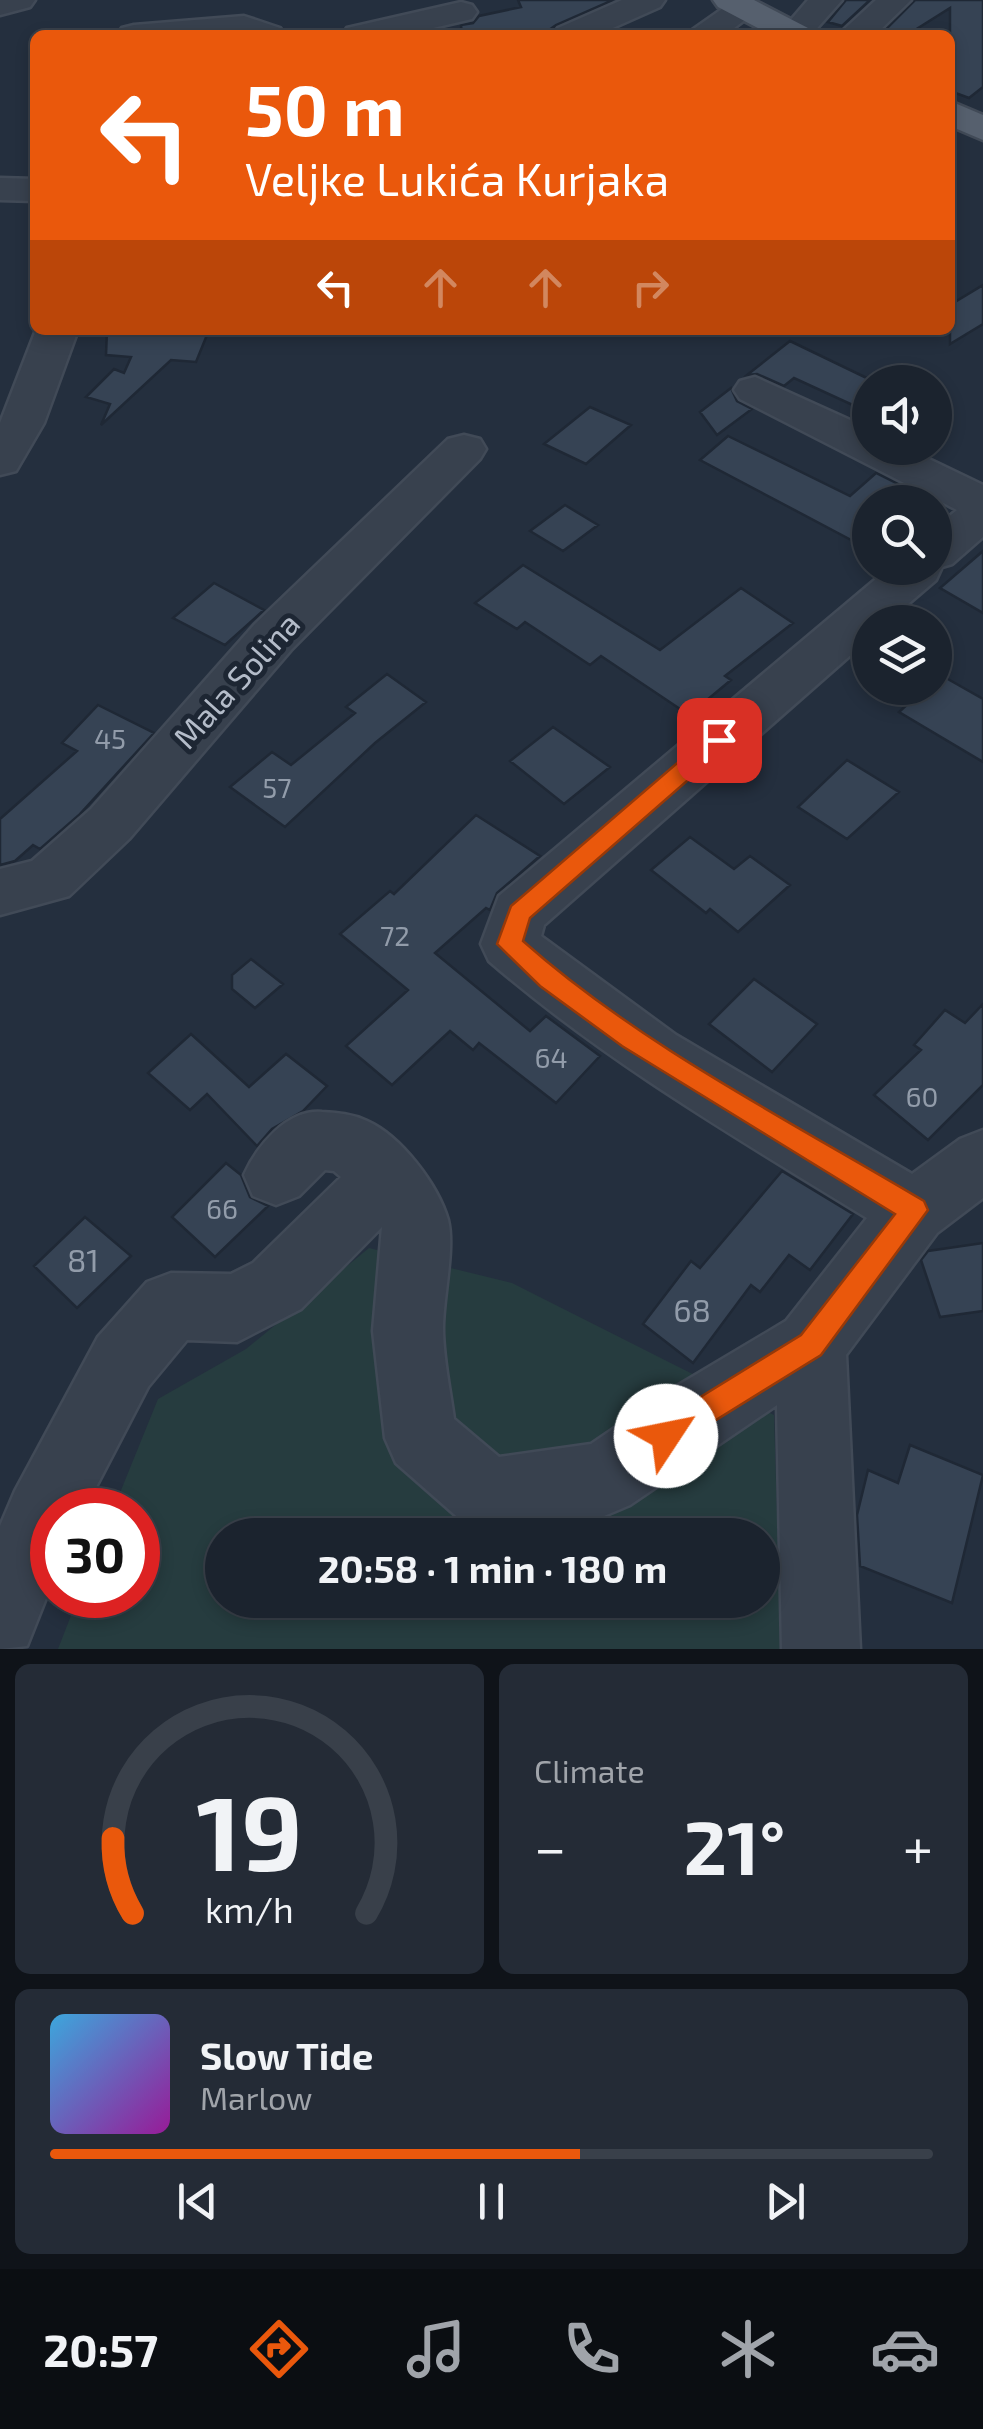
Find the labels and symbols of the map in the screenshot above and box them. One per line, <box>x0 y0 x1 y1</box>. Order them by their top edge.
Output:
street label: Mala Solina <box>165 604 306 755</box>
pin <box>677 698 762 783</box>
house number: 45 <box>94 721 126 755</box>
house number: 57 <box>262 770 292 804</box>
house number: 72 <box>380 918 410 952</box>
house number: 64 <box>534 1040 568 1074</box>
house number: 60 <box>906 1079 938 1113</box>
house number: 66 <box>206 1191 238 1225</box>
house number: 81 <box>67 1240 99 1278</box>
house number: 68 <box>673 1290 711 1328</box>
position arrow <box>614 1384 718 1488</box>
speed limit sign: 30 <box>30 1488 160 1618</box>

